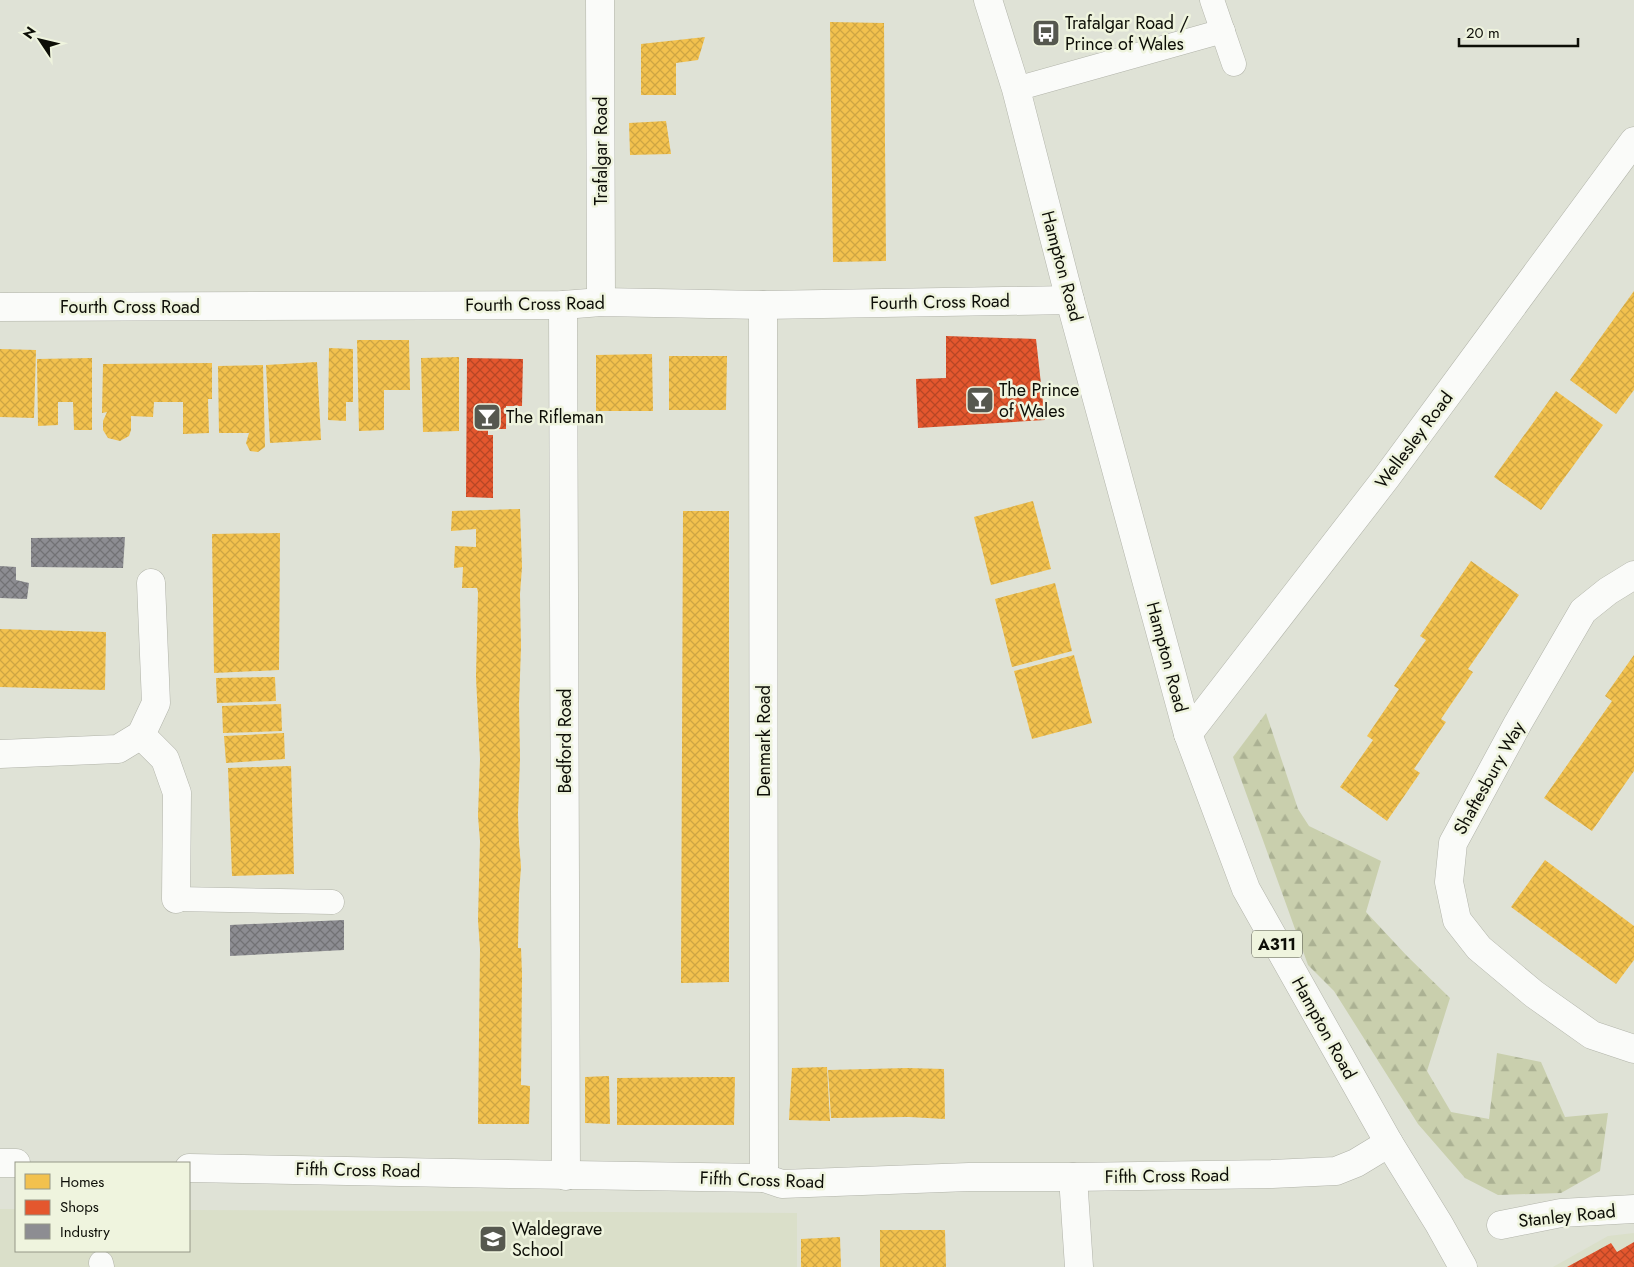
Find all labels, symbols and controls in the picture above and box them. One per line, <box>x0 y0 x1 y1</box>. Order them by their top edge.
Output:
place label: Trafalgar Road / Prince of Wales <box>1065 10 1189 57</box>
north arrow <box>15 15 65 65</box>
scale bar <box>1459 15 1578 47</box>
bus stop icon: Trafalgar Road / Prince of Wales <box>1031 18 1061 48</box>
text: N <box>18 22 41 43</box>
text: 20 m <box>1466 22 1500 44</box>
street label: Trafalgar Road <box>588 96 614 206</box>
street label: Hampton Road <box>1035 208 1089 324</box>
street label: Fourth Cross Road <box>870 288 1010 316</box>
street label: Fourth Cross Road <box>465 290 605 318</box>
street label: Fourth Cross Road <box>60 294 200 320</box>
place label: The Prince of Wales <box>999 377 1079 424</box>
bar icon: The Prince of Wales <box>965 385 995 415</box>
street label: Wellesley Road <box>1369 386 1459 494</box>
bar icon: The Rifleman <box>472 402 502 432</box>
place label: The Rifleman <box>506 404 604 430</box>
street label: Hampton Road <box>1140 599 1194 715</box>
street label: Denmark Road <box>751 685 777 797</box>
street label: Bedford Road <box>552 688 578 794</box>
street label: Shaftesbury Way <box>1447 716 1531 839</box>
road number: A311 <box>1252 931 1302 958</box>
street label: Hampton Road <box>1285 972 1363 1084</box>
street label: Fifth Cross Road <box>295 1156 421 1184</box>
legend <box>15 1162 190 1252</box>
street label: Fifth Cross Road <box>1104 1162 1230 1190</box>
street label: Fifth Cross Road <box>699 1165 825 1195</box>
text: Homes <box>60 1171 104 1193</box>
text: Shops <box>60 1196 99 1218</box>
street label: Stanley Road <box>1517 1198 1617 1234</box>
place label: Waldegrave School <box>512 1216 602 1263</box>
text: Industry <box>60 1221 110 1243</box>
school or university icon: Waldegrave School <box>478 1224 508 1254</box>

